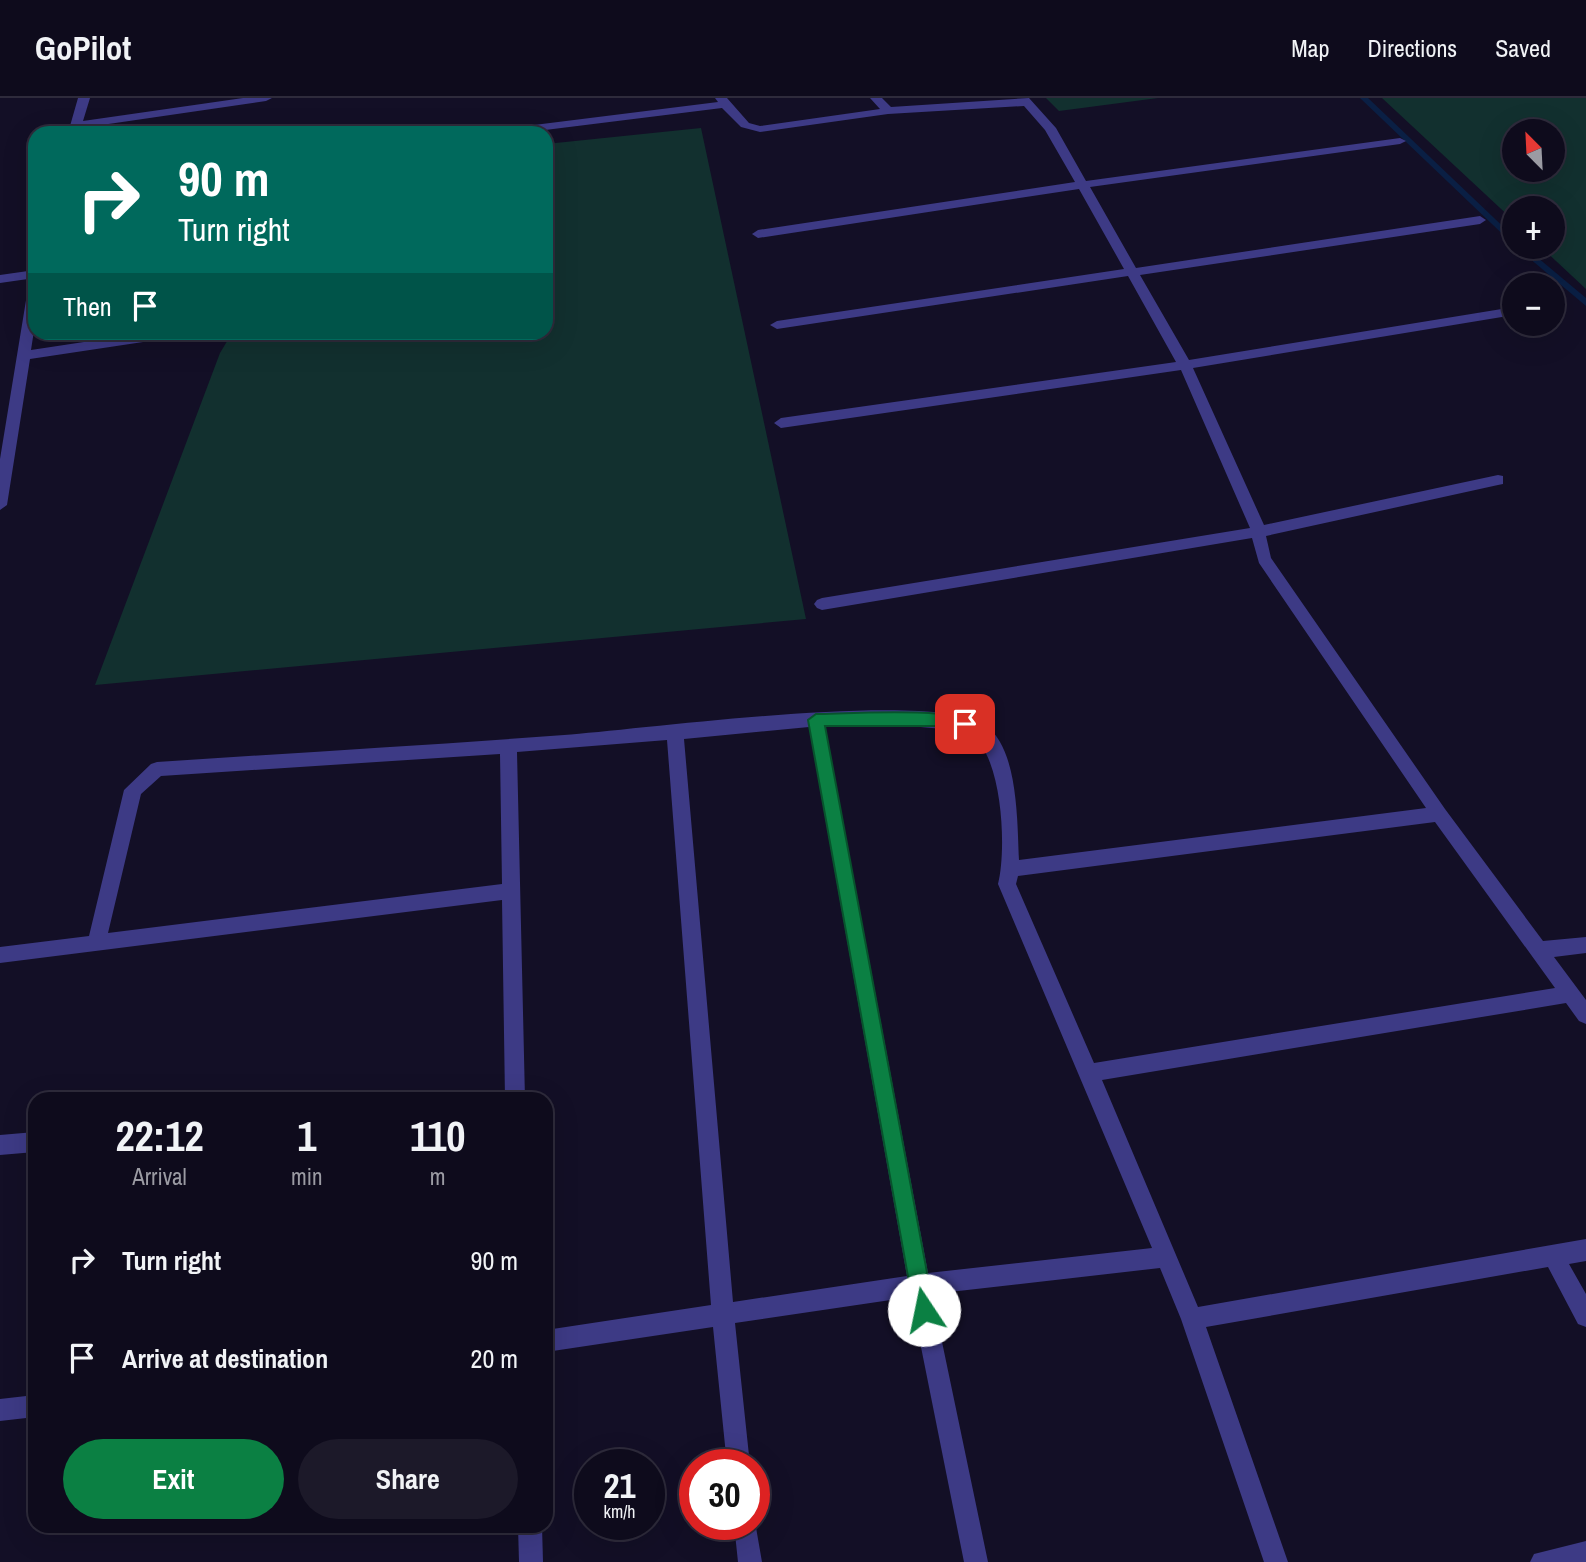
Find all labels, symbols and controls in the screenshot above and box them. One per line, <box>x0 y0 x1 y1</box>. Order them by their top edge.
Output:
text: GoPilot <box>35 26 131 70</box>
text: Map <box>1291 32 1329 64</box>
text: Directions <box>1367 32 1457 64</box>
text: Saved <box>1495 32 1551 64</box>
north arrow <box>1502 119 1564 182</box>
map controls <box>1502 119 1565 336</box>
text: 90 m <box>178 145 270 211</box>
icon: right <box>63 154 154 245</box>
button: + <box>1502 196 1565 259</box>
text: Turn right <box>178 208 290 251</box>
button: − <box>1502 273 1565 336</box>
icon: arrive <box>126 287 164 325</box>
text: Then <box>63 289 112 324</box>
pin <box>935 694 995 754</box>
icon: arrive <box>946 705 984 743</box>
text: 22:12 <box>115 1108 204 1164</box>
text: 1 <box>297 1108 316 1164</box>
text: 110 <box>410 1108 466 1164</box>
text: Arrival <box>132 1161 187 1192</box>
text: min <box>291 1161 322 1192</box>
text: m <box>430 1161 446 1192</box>
icon: right <box>63 1241 101 1279</box>
text: Turn right <box>122 1243 221 1278</box>
text: 90 m <box>471 1243 518 1278</box>
position arrow <box>887 1273 961 1347</box>
icon: arrive <box>63 1339 101 1377</box>
text: Arrive at destination <box>122 1341 328 1376</box>
text: 20 m <box>471 1341 518 1376</box>
button: Exit <box>63 1439 284 1519</box>
button: Share <box>298 1439 518 1519</box>
speed limit sign: 30 <box>679 1449 770 1540</box>
text: 21 <box>604 1462 635 1509</box>
text: km/h <box>604 1499 636 1524</box>

